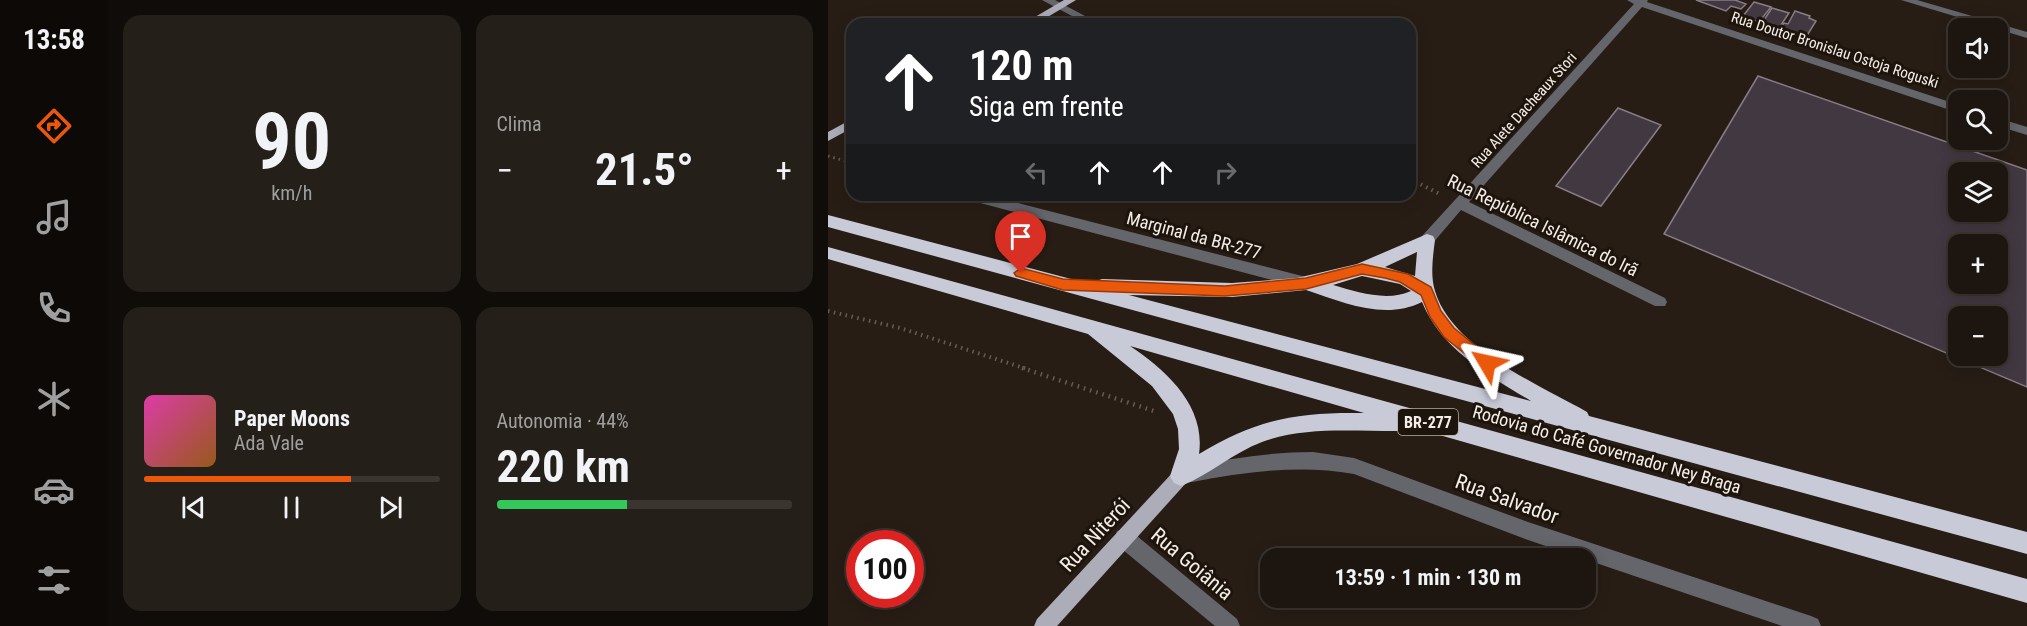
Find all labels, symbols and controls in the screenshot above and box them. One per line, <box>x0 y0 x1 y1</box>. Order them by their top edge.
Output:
street label: Rua Doutor Bronislau Ostoja Roguski <box>1729 8 1941 92</box>
map controls <box>1948 18 2008 366</box>
button: sound <box>1948 18 2008 78</box>
text: 13:58 <box>23 24 85 56</box>
text: 120 m <box>969 41 1074 90</box>
icon: ahead <box>870 42 948 120</box>
street label: Rua Alete Dacheaux Stori <box>1467 49 1581 171</box>
button: search <box>1948 90 2008 150</box>
text: Siga em frente <box>969 91 1124 123</box>
text: 90 <box>252 96 331 187</box>
icon: directions <box>33 105 75 147</box>
text: Clima <box>497 112 542 136</box>
text: 21.5° <box>595 143 694 196</box>
text: − <box>497 151 513 190</box>
text: + <box>776 151 792 190</box>
icon: left <box>1020 156 1053 189</box>
icon: ahead <box>1083 156 1116 189</box>
icon: ahead <box>1146 156 1179 189</box>
icon: right <box>1209 156 1242 189</box>
button: layers <box>1948 162 2008 222</box>
street label: Rua República Islâmica do Irã <box>1444 170 1642 280</box>
text: km/h <box>271 181 312 205</box>
icon: music <box>33 196 75 238</box>
street label: Marginal da BR-277 <box>1124 207 1264 263</box>
pin <box>995 211 1046 273</box>
icon: arrive <box>1004 220 1037 253</box>
button: + <box>1948 234 2008 294</box>
icon: phone <box>33 287 75 329</box>
button: − <box>1948 306 2008 366</box>
position arrow <box>1455 331 1519 395</box>
icon: climate <box>33 378 75 420</box>
street label: Rodovia do Café Governador Ney Braga <box>1470 401 1744 497</box>
text: Paper Moons <box>234 406 350 431</box>
text: Autonomia · 44% <box>497 409 629 433</box>
road number: BR-277 <box>1398 409 1458 435</box>
text: Ada Vale <box>234 431 304 455</box>
text: 220 km <box>497 440 630 493</box>
icon: car <box>33 469 75 511</box>
street label: Rua Salvador <box>1452 469 1562 529</box>
icon: previous <box>177 491 210 524</box>
icon: pause <box>275 491 308 524</box>
icon: next <box>374 491 407 524</box>
street label: Rua Niterói <box>1055 493 1135 577</box>
street label: Rua Goiânia <box>1146 523 1238 605</box>
speed limit sign: 100 <box>846 530 924 608</box>
icon: filters <box>33 559 75 601</box>
text: 13:59 · 1 min · 130 m <box>1335 565 1521 590</box>

